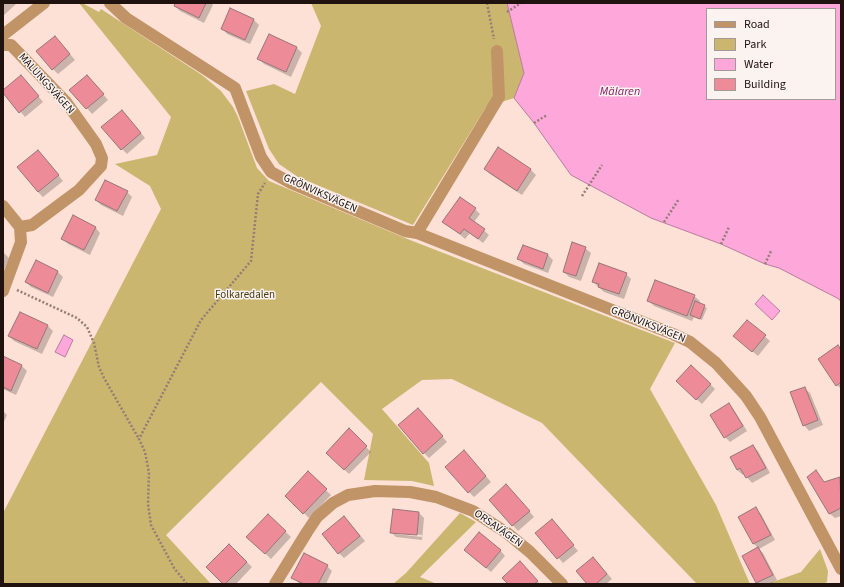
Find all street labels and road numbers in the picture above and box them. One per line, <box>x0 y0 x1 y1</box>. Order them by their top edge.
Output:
street label: MALUNGSVÄGEN <box>15 51 77 117</box>
street label: GRÖNVIKSVÄGEN <box>281 172 359 216</box>
street label: GRÖNVIKSVÄGEN <box>609 304 687 346</box>
street label: ORSAVÄGEN <box>471 507 525 551</box>

